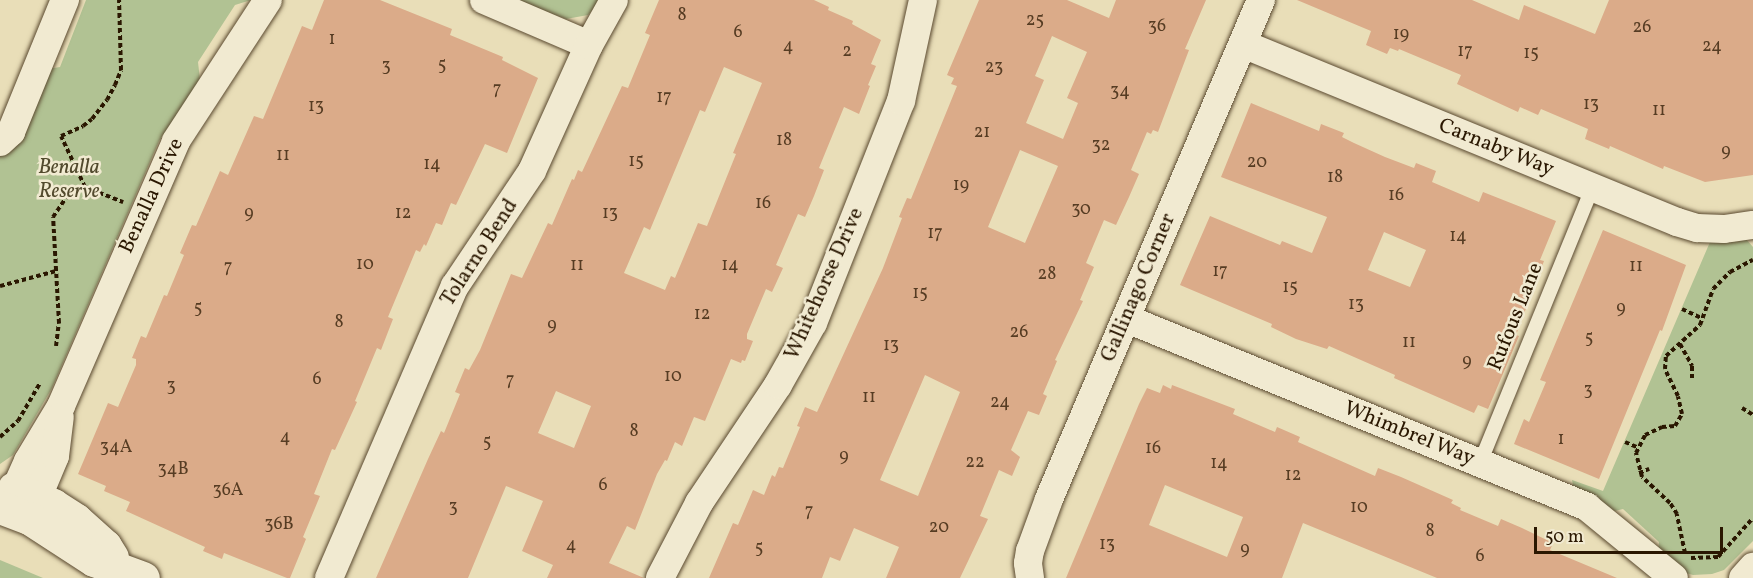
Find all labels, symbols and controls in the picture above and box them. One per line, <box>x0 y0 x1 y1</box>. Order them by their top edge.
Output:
house number: 8 <box>677 5 687 27</box>
house number: 25 <box>1026 10 1044 32</box>
house number: 36 <box>1148 16 1166 38</box>
house number: 26 <box>1633 17 1651 39</box>
house number: 6 <box>733 22 743 44</box>
house number: 19 <box>1393 24 1409 46</box>
house number: 1 <box>329 29 335 51</box>
house number: 4 <box>783 36 793 58</box>
house number: 24 <box>1702 36 1722 58</box>
house number: 2 <box>842 41 852 63</box>
house number: 17 <box>1457 41 1473 63</box>
house number: 15 <box>1523 43 1539 65</box>
house number: 5 <box>438 55 446 77</box>
house number: 3 <box>381 56 391 78</box>
house number: 23 <box>985 57 1003 79</box>
house number: 7 <box>493 79 501 101</box>
house number: 34 <box>1110 81 1130 103</box>
house number: 17 <box>656 87 672 109</box>
house number: 13 <box>1583 94 1599 116</box>
house number: 13 <box>308 96 324 118</box>
house number: 11 <box>1652 100 1666 122</box>
street label: Carnaby Way <box>1434 113 1558 183</box>
house number: 21 <box>974 122 990 144</box>
house number: 18 <box>776 130 792 152</box>
street label: Benalla Drive <box>114 134 190 258</box>
house number: 32 <box>1092 135 1110 157</box>
house number: 9 <box>1721 141 1731 163</box>
house number: 11 <box>276 145 290 167</box>
house number: 15 <box>628 151 644 173</box>
house number: 20 <box>1247 152 1267 174</box>
house number: 14 <box>423 154 441 176</box>
park label: Benalla Reserve <box>38 155 100 205</box>
house number: 18 <box>1327 167 1343 189</box>
house number: 19 <box>953 175 969 197</box>
house number: 16 <box>1388 185 1404 207</box>
house number: 16 <box>755 193 771 215</box>
street label: Tolarno Bend <box>436 195 524 311</box>
house number: 30 <box>1071 199 1091 221</box>
house number: 9 <box>244 203 254 225</box>
house number: 12 <box>395 203 411 225</box>
house number: 13 <box>602 203 618 225</box>
street label: Whitehorse Drive <box>780 204 870 364</box>
street label: Gallinago Corner <box>1096 210 1182 366</box>
house number: 17 <box>927 223 943 245</box>
house number: 14 <box>1449 226 1467 248</box>
house number: 10 <box>356 254 374 276</box>
house number: 11 <box>570 255 584 277</box>
house number: 14 <box>721 255 739 277</box>
house number: 11 <box>1629 256 1643 278</box>
house number: 7 <box>224 257 232 279</box>
street label: Rufous Lane <box>1483 259 1549 375</box>
house number: 17 <box>1212 261 1228 283</box>
house number: 28 <box>1038 264 1056 286</box>
house number: 15 <box>1282 277 1298 299</box>
house number: 15 <box>912 283 928 305</box>
house number: 13 <box>1348 294 1364 316</box>
house number: 5 <box>194 298 202 320</box>
house number: 9 <box>1616 298 1626 320</box>
house number: 12 <box>694 304 710 326</box>
house number: 8 <box>334 312 344 334</box>
house number: 9 <box>547 315 557 337</box>
house number: 26 <box>1010 322 1028 344</box>
house number: 5 <box>1585 328 1593 350</box>
house number: 11 <box>1402 332 1416 354</box>
house number: 13 <box>883 335 899 357</box>
house number: 9 <box>1462 351 1472 373</box>
house number: 10 <box>664 366 682 388</box>
house number: 6 <box>312 369 322 391</box>
house number: 7 <box>506 370 514 392</box>
house number: 3 <box>166 376 176 398</box>
house number: 3 <box>1583 380 1593 402</box>
house number: 11 <box>862 387 876 409</box>
house number: 24 <box>990 392 1010 414</box>
street label: Whimbrel Way <box>1339 396 1479 472</box>
house number: 8 <box>629 421 639 443</box>
house number: 4 <box>280 427 290 449</box>
house number: 1 <box>1558 429 1564 451</box>
house number: 5 <box>483 432 491 454</box>
house number: 34A <box>100 437 132 459</box>
house number: 16 <box>1145 438 1161 460</box>
house number: 9 <box>839 446 849 468</box>
house number: 22 <box>965 452 985 474</box>
house number: 14 <box>1210 453 1228 475</box>
house number: 34B <box>157 459 189 481</box>
house number: 12 <box>1285 465 1301 487</box>
house number: 6 <box>598 475 608 497</box>
house number: 36A <box>212 480 244 502</box>
house number: 3 <box>448 497 458 519</box>
house number: 10 <box>1350 497 1368 519</box>
house number: 7 <box>805 501 813 523</box>
house number: 36B <box>264 514 294 536</box>
scale bar <box>1537 515 1726 553</box>
house number: 20 <box>929 517 949 539</box>
house number: 8 <box>1425 521 1435 543</box>
text: 50 m <box>1545 525 1584 550</box>
house number: 13 <box>1099 534 1115 556</box>
house number: 4 <box>566 535 576 557</box>
house number: 5 <box>755 538 763 560</box>
house number: 9 <box>1240 539 1250 561</box>
house number: 6 <box>1475 546 1485 568</box>

